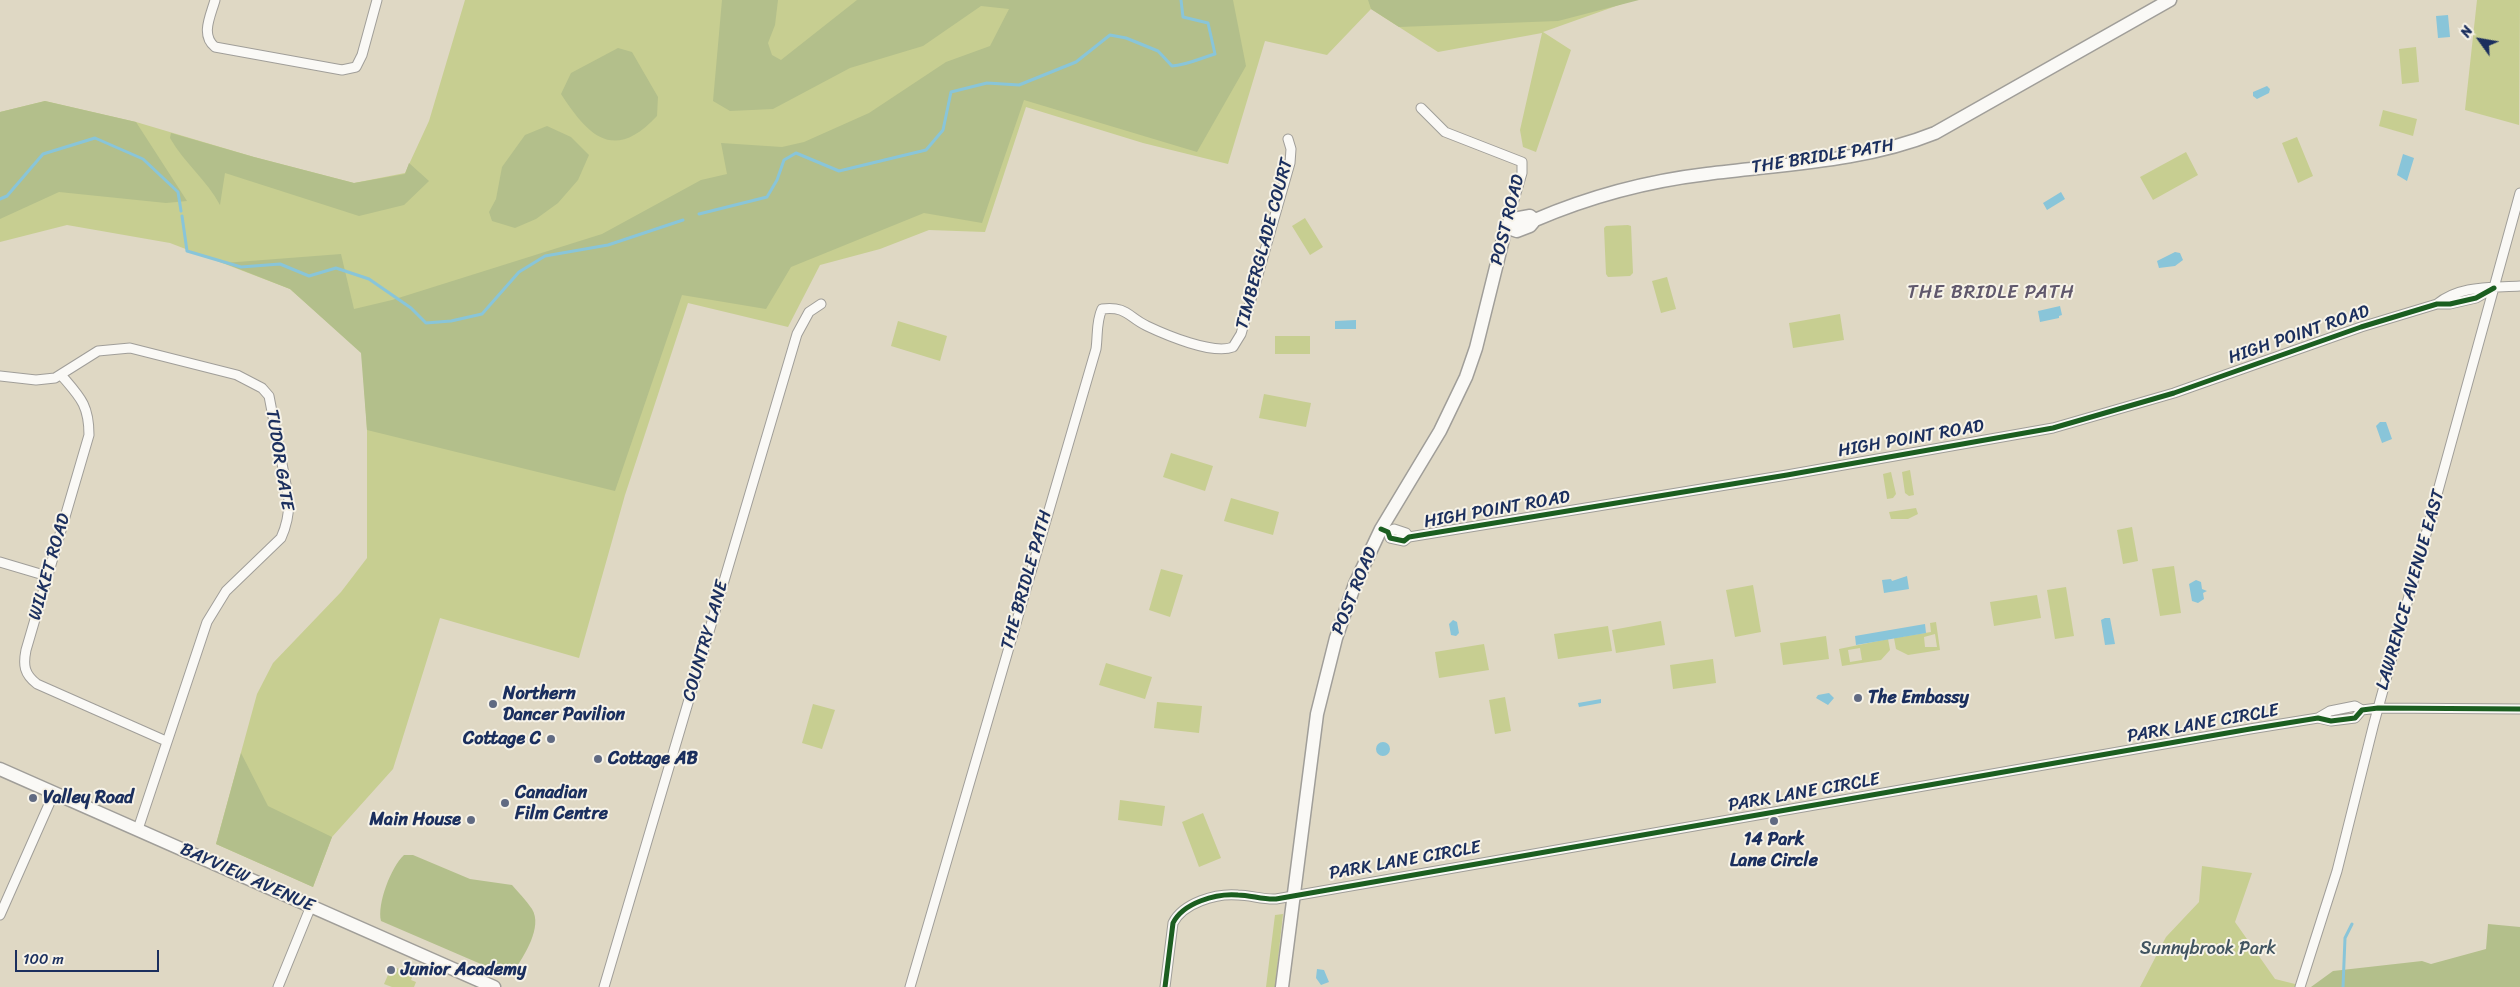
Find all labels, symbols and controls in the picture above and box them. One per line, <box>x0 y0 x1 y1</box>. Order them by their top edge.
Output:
north arrow <box>2455 15 2505 65</box>
text: N <box>2454 21 2480 43</box>
street label: THE BRIDLE PATH <box>1750 135 1896 179</box>
street label: TIMBERGLADE COURT <box>1232 156 1298 332</box>
street label: POST ROAD <box>1486 172 1530 268</box>
district label: THE BRIDLE PATH <box>1906 282 2076 304</box>
street label: HIGH POINT ROAD <box>2226 301 2372 369</box>
street label: TUDOR GATE <box>260 408 298 512</box>
street label: HIGH POINT ROAD <box>1836 416 1986 462</box>
street label: HIGH POINT ROAD <box>1422 487 1572 533</box>
street label: LAWRENCE AVENUE EAST <box>2372 487 2450 693</box>
street label: THE BRIDLE PATH <box>997 508 1057 652</box>
street label: WILKET ROAD <box>24 511 76 623</box>
street label: POST ROAD <box>1328 544 1382 638</box>
street label: COUNTRY LANE <box>678 578 734 704</box>
place label: Northern Dancer Pavilion <box>503 683 625 726</box>
place label: The Embassy <box>1868 687 1969 709</box>
marker: The Embassy <box>1852 692 1864 704</box>
marker: Northern Dancer Pavilion <box>487 698 499 710</box>
street label: PARK LANE CIRCLE <box>2126 700 2280 748</box>
place label: Cottage C <box>463 728 541 750</box>
marker: Cottage C <box>545 733 557 745</box>
place label: Cottage AB <box>608 748 698 770</box>
marker: Cottage AB <box>592 753 604 765</box>
street label: PARK LANE CIRCLE <box>1727 769 1881 817</box>
place label: Canadian Film Centre <box>515 782 608 824</box>
place label: Valley Road <box>43 787 133 809</box>
marker: Valley Road <box>27 792 39 804</box>
marker: Canadian Film Centre <box>499 797 511 809</box>
place label: Main House <box>369 809 461 831</box>
marker: Main House <box>465 814 477 826</box>
marker: 14 Park Lane Circle <box>1768 815 1780 827</box>
place label: 14 Park Lane Circle <box>1730 829 1818 872</box>
street label: PARK LANE CIRCLE <box>1328 837 1482 885</box>
street label: BAYVIEW AVENUE <box>177 839 317 917</box>
park label: Sunnybrook Park <box>2140 938 2276 960</box>
scale bar <box>18 940 161 972</box>
text: 100 m <box>23 946 64 972</box>
place label: Junior Academy <box>401 959 526 981</box>
marker: Junior Academy <box>385 964 397 976</box>

